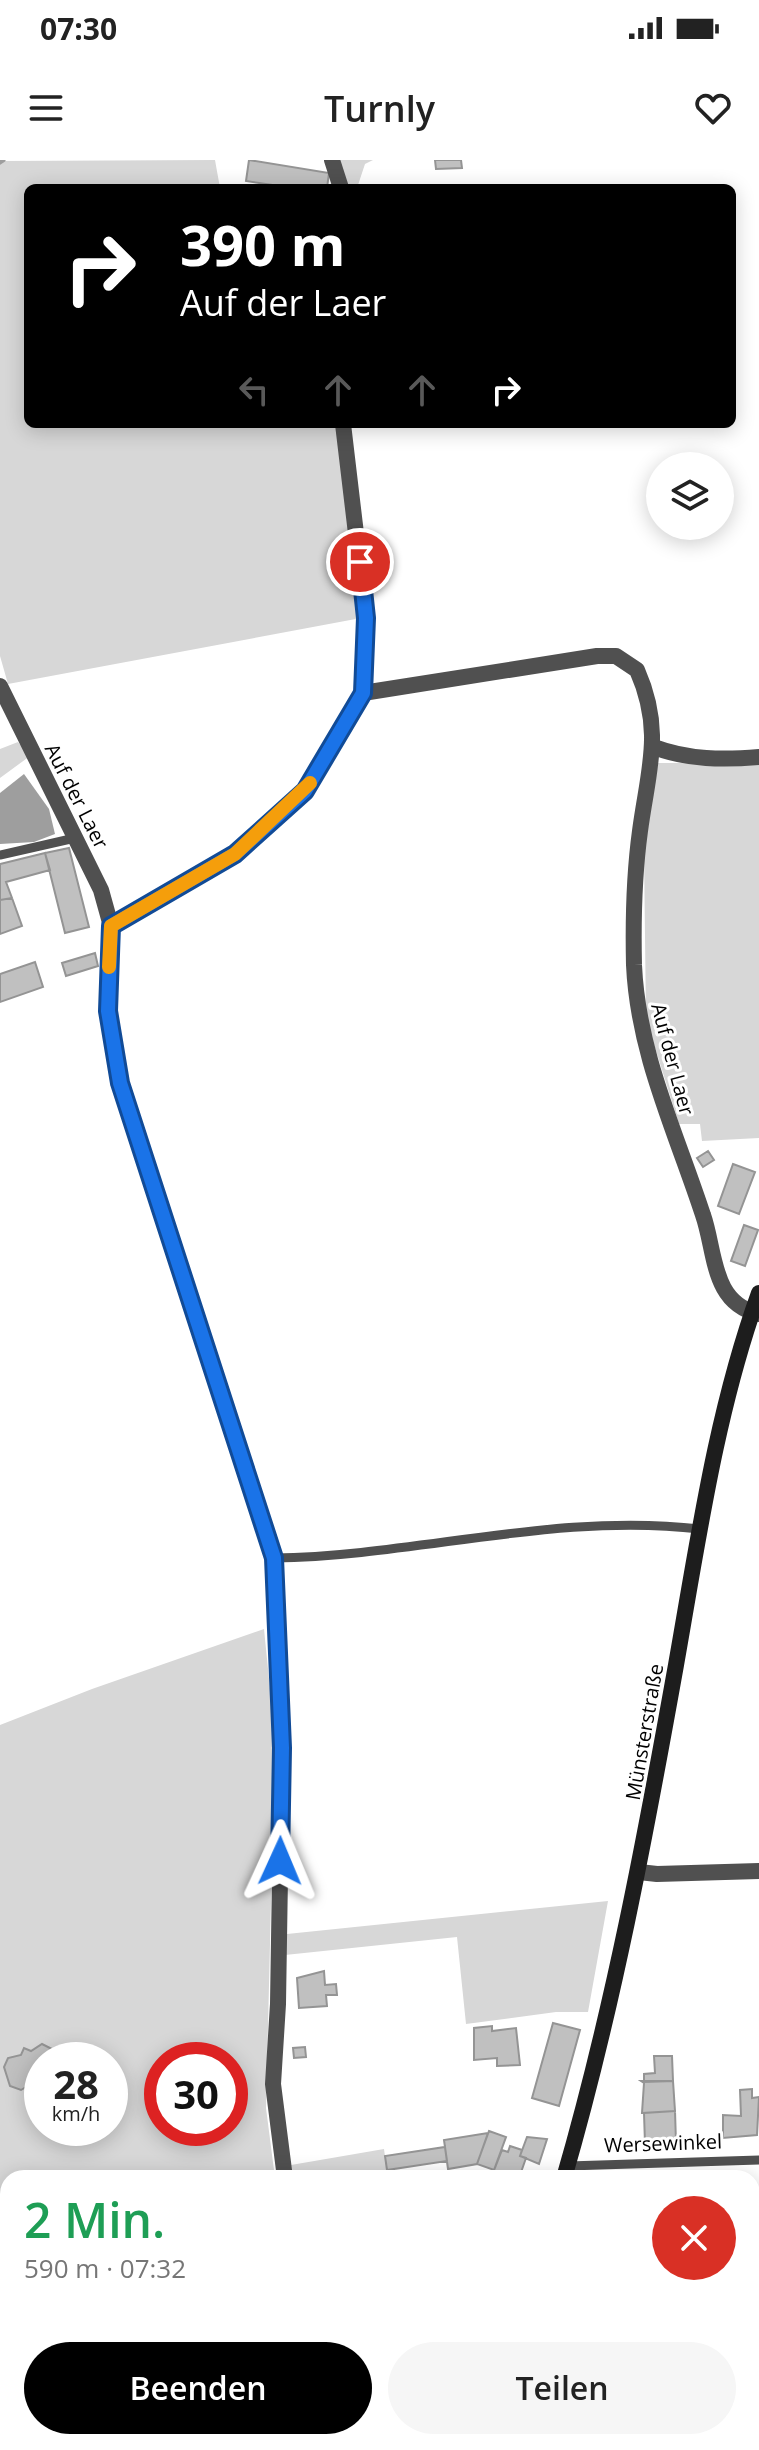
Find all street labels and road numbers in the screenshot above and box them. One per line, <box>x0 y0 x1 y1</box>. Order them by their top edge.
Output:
street label: Auf der Laer <box>39 739 115 853</box>
street label: Auf der Laer <box>645 1000 701 1118</box>
street label: Münsterstraße <box>619 1662 669 1802</box>
street label: Wersewinkel <box>603 2127 723 2159</box>

